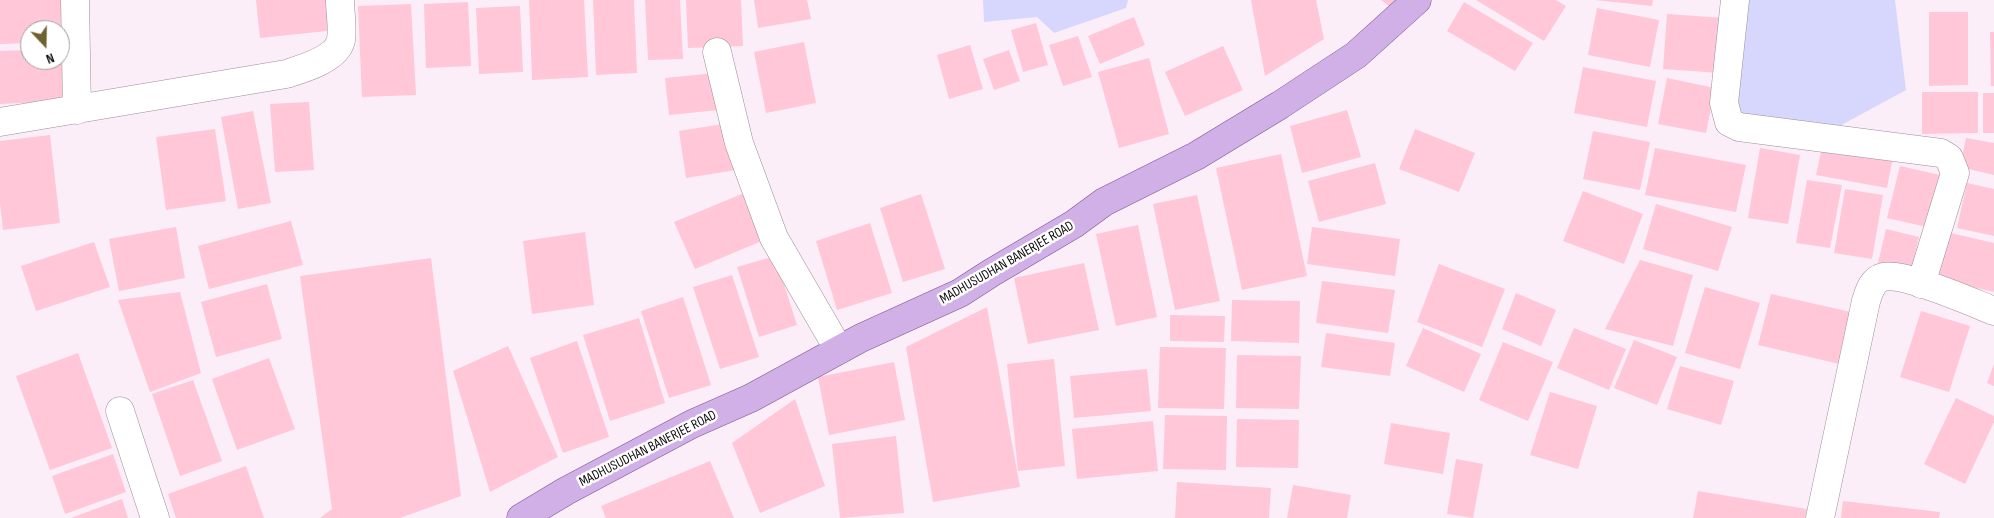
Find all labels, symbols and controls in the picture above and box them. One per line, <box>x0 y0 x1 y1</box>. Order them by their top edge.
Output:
north arrow <box>20 20 70 70</box>
text: N <box>44 49 57 68</box>
street label: MADHUSUDHAN BANERJEE ROAD <box>937 218 1077 308</box>
street label: MADHUSUDHAN BANERJEE ROAD <box>577 407 719 491</box>

